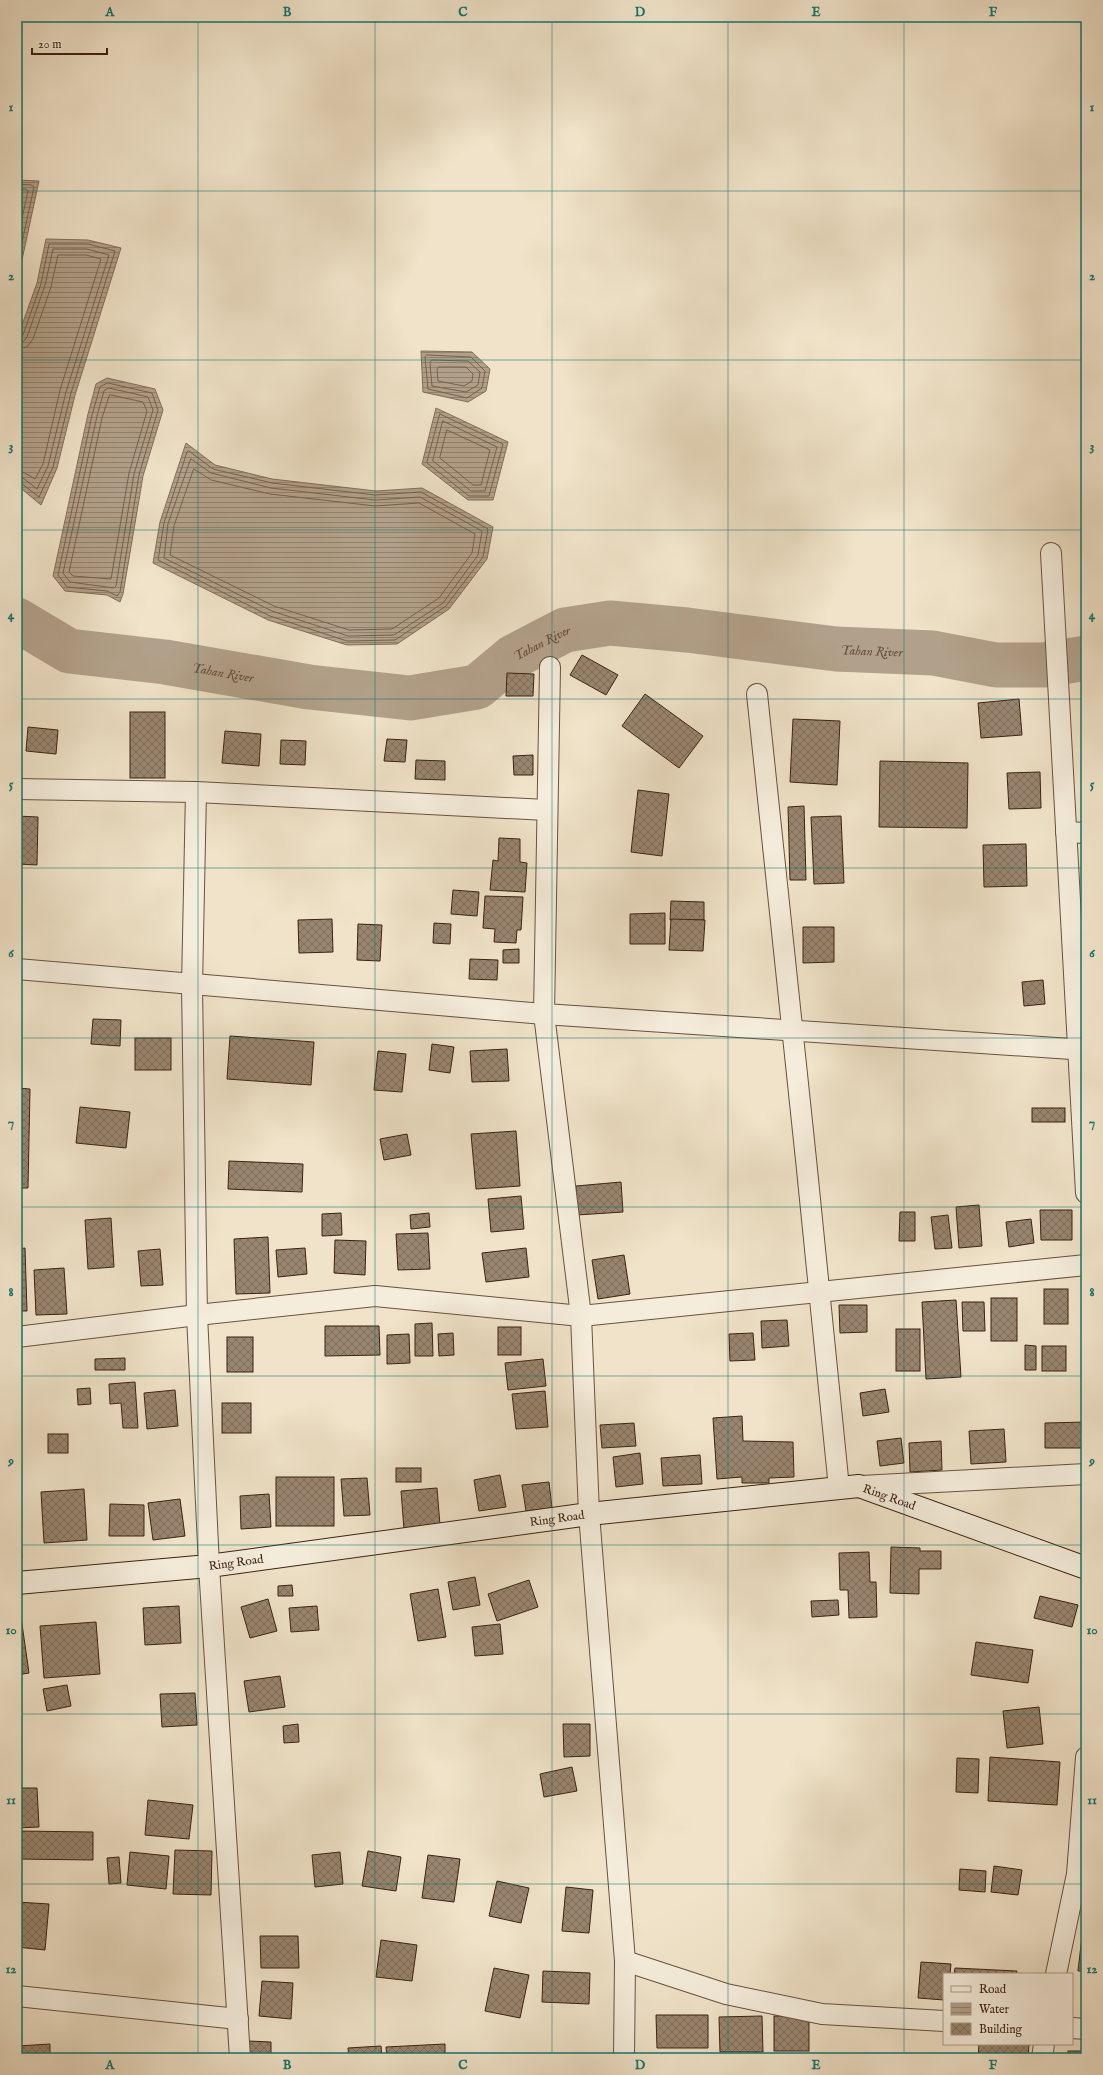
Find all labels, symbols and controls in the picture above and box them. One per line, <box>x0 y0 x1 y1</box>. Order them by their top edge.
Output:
text: A <box>105 4 116 21</box>
text: B <box>283 4 292 21</box>
text: C <box>458 4 468 21</box>
text: D <box>635 4 646 21</box>
text: E <box>811 4 821 21</box>
text: F <box>989 4 998 21</box>
scale bar <box>32 30 107 56</box>
text: 20 m <box>38 37 61 52</box>
text: 1 <box>9 99 14 116</box>
text: 1 <box>1090 99 1095 116</box>
text: 2 <box>8 268 14 285</box>
text: 2 <box>1089 268 1095 285</box>
text: 3 <box>9 438 14 455</box>
text: 3 <box>1090 438 1095 455</box>
text: 4 <box>8 607 15 624</box>
text: 4 <box>1089 607 1096 624</box>
water label: Tahan River <box>511 622 572 665</box>
water label: Tahan River <box>840 642 903 662</box>
water label: Tahan River <box>191 660 255 687</box>
text: 5 <box>9 776 14 793</box>
text: 5 <box>1090 776 1095 793</box>
text: 6 <box>8 945 14 962</box>
text: 6 <box>1089 945 1095 962</box>
text: 7 <box>8 1115 14 1132</box>
text: 7 <box>1089 1115 1095 1132</box>
text: 8 <box>8 1284 14 1301</box>
text: 8 <box>1089 1284 1095 1301</box>
text: 9 <box>7 1453 14 1470</box>
text: 9 <box>1088 1453 1095 1470</box>
street label: Ring Road <box>861 1481 918 1514</box>
street label: Ring Road <box>529 1508 586 1530</box>
street label: Ring Road <box>208 1552 265 1574</box>
text: 10 <box>5 1622 17 1639</box>
text: 10 <box>1086 1622 1098 1639</box>
text: 11 <box>6 1792 16 1809</box>
text: 11 <box>1087 1792 1097 1809</box>
text: 12 <box>6 1961 16 1978</box>
text: 12 <box>1087 1961 1097 1978</box>
legend <box>943 1973 1073 2045</box>
text: Road <box>979 1982 1007 1997</box>
text: Water <box>979 2002 1010 2017</box>
text: Building <box>979 2022 1023 2037</box>
text: A <box>105 2057 116 2074</box>
text: B <box>283 2057 292 2074</box>
text: C <box>458 2057 468 2074</box>
text: D <box>635 2057 646 2074</box>
text: E <box>811 2057 821 2074</box>
text: F <box>989 2057 998 2074</box>

